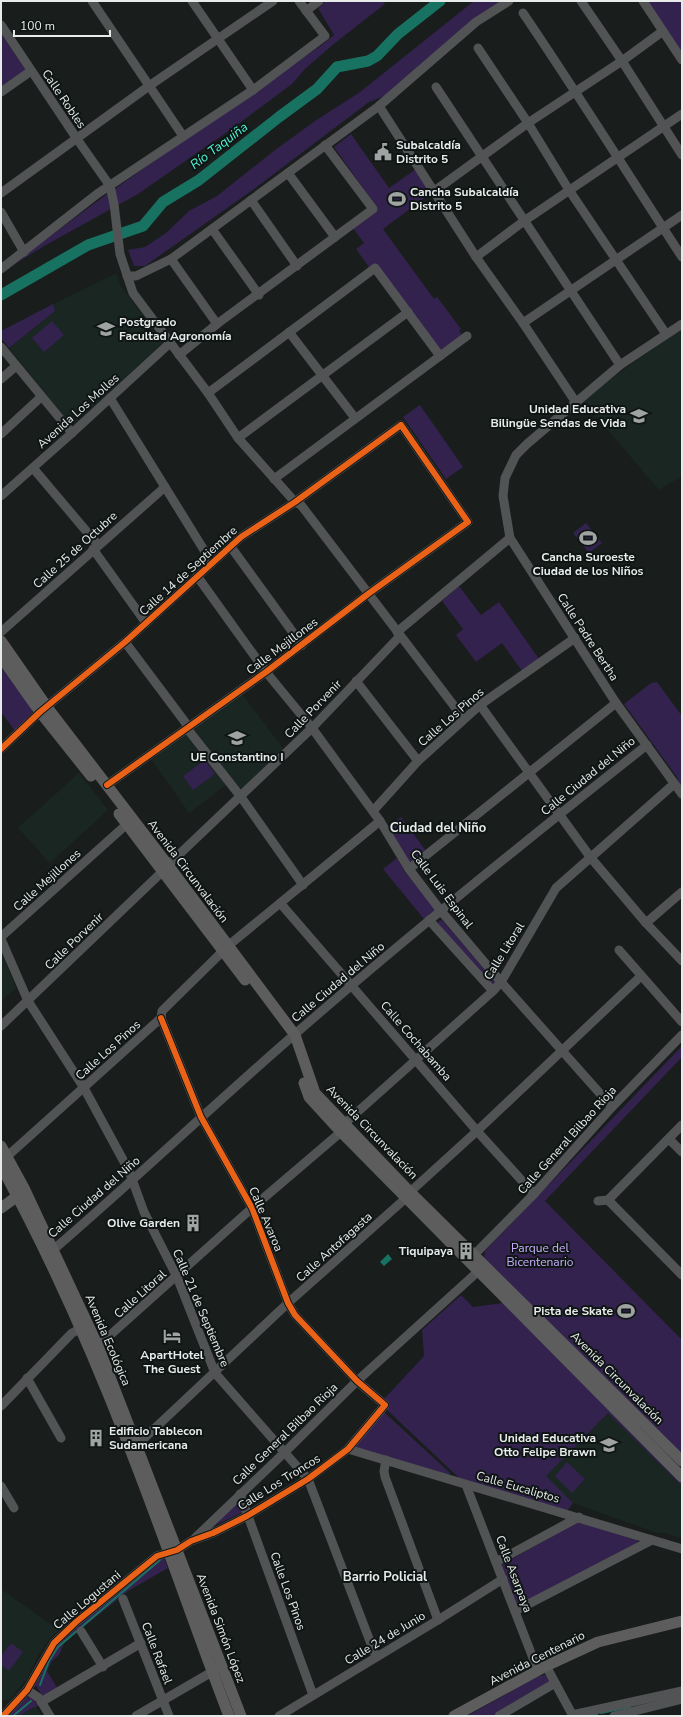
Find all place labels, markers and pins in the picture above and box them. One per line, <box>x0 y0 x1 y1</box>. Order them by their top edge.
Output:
place label: Subalcaldía Distrito 5 <box>396 137 461 167</box>
public building icon: Subalcaldía Distrito 5 <box>373 142 393 162</box>
place label: Cancha Subalcaldía Distrito 5 <box>410 184 519 214</box>
sports icon: Cancha Subalcaldía Distrito 5 <box>387 189 407 209</box>
place label: Postgrado Facultad Agronomía <box>119 314 232 344</box>
school or university icon: Postgrado Facultad Agronomía <box>96 319 116 339</box>
place label: Unidad Educativa Bilingüe Sendas de Vida <box>491 401 626 431</box>
school or university icon: Unidad Educativa Bilingüe Sendas de Vida <box>629 406 649 426</box>
sports icon: Cancha Suroeste Ciudad de los Niños <box>578 528 598 548</box>
place label: Cancha Suroeste Ciudad de los Niños <box>533 549 644 579</box>
school or university icon: UE Constantino I <box>227 728 247 748</box>
place label: UE Constantino I <box>190 749 284 765</box>
building icon: Olive Garden <box>183 1213 203 1233</box>
place label: Olive Garden <box>107 1215 180 1231</box>
building icon: Tiquipaya <box>456 1241 476 1261</box>
place label: Tiquipaya <box>399 1243 453 1259</box>
sports icon: Pista de Skate <box>616 1301 636 1321</box>
place label: Pista de Skate <box>533 1303 613 1319</box>
hotel icon: ApartHotel The Guest <box>162 1326 182 1346</box>
place label: ApartHotel The Guest <box>140 1347 204 1377</box>
place label: Edificio Tablecon Sudamericana <box>109 1423 203 1453</box>
building icon: Edificio Tablecon Sudamericana <box>86 1428 106 1448</box>
place label: Unidad Educativa Otto Felipe Brawn <box>494 1430 596 1460</box>
school or university icon: Unidad Educativa Otto Felipe Brawn <box>599 1435 619 1455</box>

